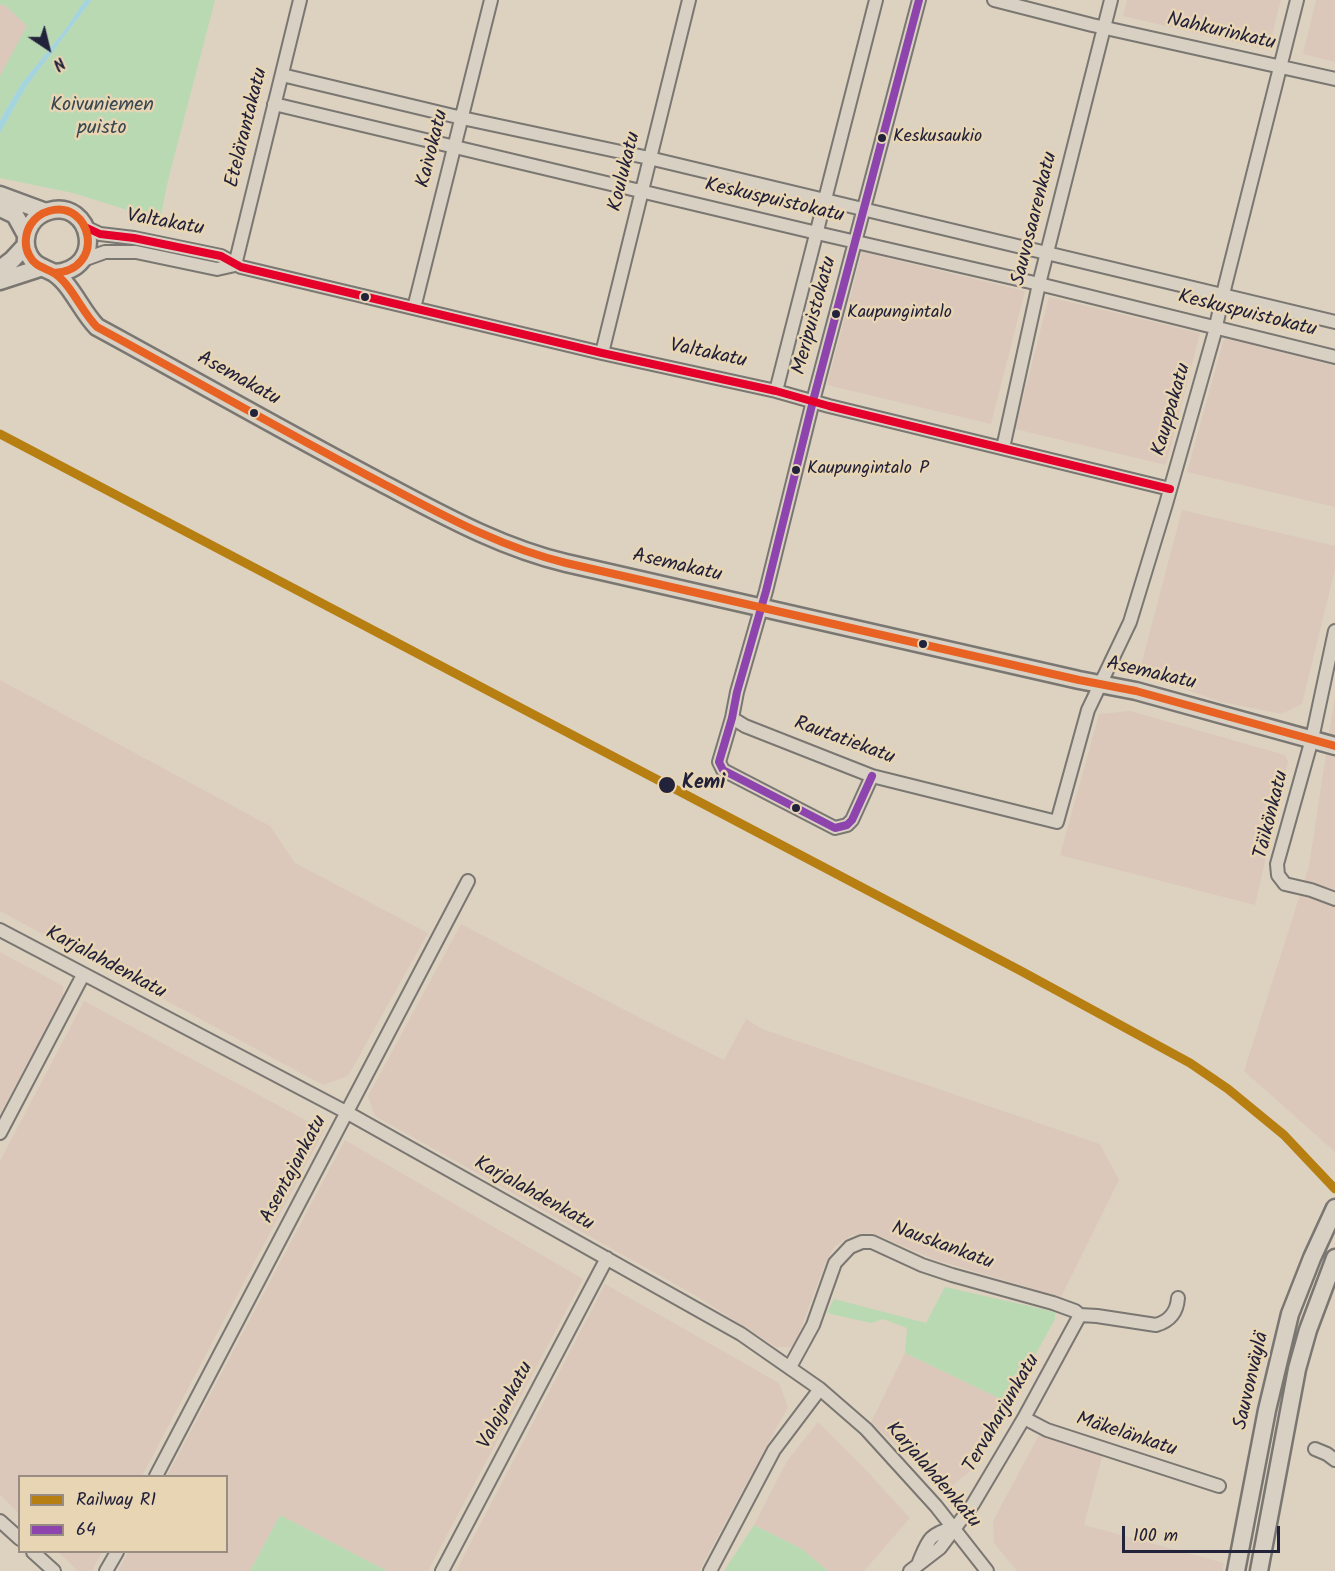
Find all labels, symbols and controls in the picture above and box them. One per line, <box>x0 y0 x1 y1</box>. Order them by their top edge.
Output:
street label: Nahkurinkatu <box>1164 9 1278 57</box>
north arrow <box>18 18 78 78</box>
text: N <box>47 50 70 76</box>
street label: Etelärantakatu <box>222 66 274 190</box>
park label: Koivuniemen puisto <box>50 95 154 142</box>
street label: Kaivokatu <box>413 107 455 191</box>
place label: Keskusaukio <box>893 127 982 149</box>
street label: Koulukatu <box>605 130 647 214</box>
marker: Keskusaukio <box>876 132 888 144</box>
street label: Sauvosaarenkatu <box>1008 150 1064 288</box>
street label: Keskuspuistokatu <box>702 174 846 230</box>
street label: Valtakatu <box>124 205 206 243</box>
street label: Meripuistokatu <box>789 254 843 378</box>
street label: Keskuspuistokatu <box>1175 286 1319 344</box>
unlabelled marker <box>359 291 371 303</box>
place label: Kaupungintalo <box>847 303 952 325</box>
marker: Kaupungintalo <box>830 308 842 320</box>
street label: Valtakatu <box>667 335 749 375</box>
street label: Asemakatu <box>192 347 284 413</box>
street label: Kauppakatu <box>1148 361 1198 459</box>
unlabelled marker <box>248 407 260 419</box>
place label: Kaupungintalo P <box>807 459 929 481</box>
marker: Kaupungintalo P <box>790 464 802 476</box>
street label: Asemakatu <box>630 545 724 589</box>
unlabelled marker <box>917 638 929 650</box>
street label: Asemakatu <box>1104 653 1198 697</box>
street label: Rautatiekatu <box>790 713 898 771</box>
street label: Täikönkatu <box>1250 768 1296 862</box>
place label: Kemi <box>682 773 725 797</box>
marker: Kemi <box>657 775 677 795</box>
unlabelled marker <box>790 802 802 814</box>
street label: Karjalahdenkatu <box>41 922 169 1006</box>
street label: Asentajankatu <box>257 1112 333 1228</box>
street label: Karjalahdenkatu <box>469 1152 597 1238</box>
street label: Nauskankatu <box>888 1217 996 1277</box>
street label: Sauvonväylä <box>1230 1330 1276 1432</box>
street label: Tervaharjunkatu <box>960 1351 1046 1477</box>
street label: Valajankatu <box>474 1358 540 1454</box>
street label: Mäkelänkatu <box>1072 1408 1180 1464</box>
street label: Karjalahdenkatu <box>879 1418 985 1534</box>
legend <box>18 1475 228 1553</box>
text: Railway R1 <box>76 1486 156 1515</box>
scale bar <box>1125 1514 1282 1552</box>
text: 64 <box>76 1516 96 1545</box>
text: 100 m <box>1133 1522 1178 1551</box>

